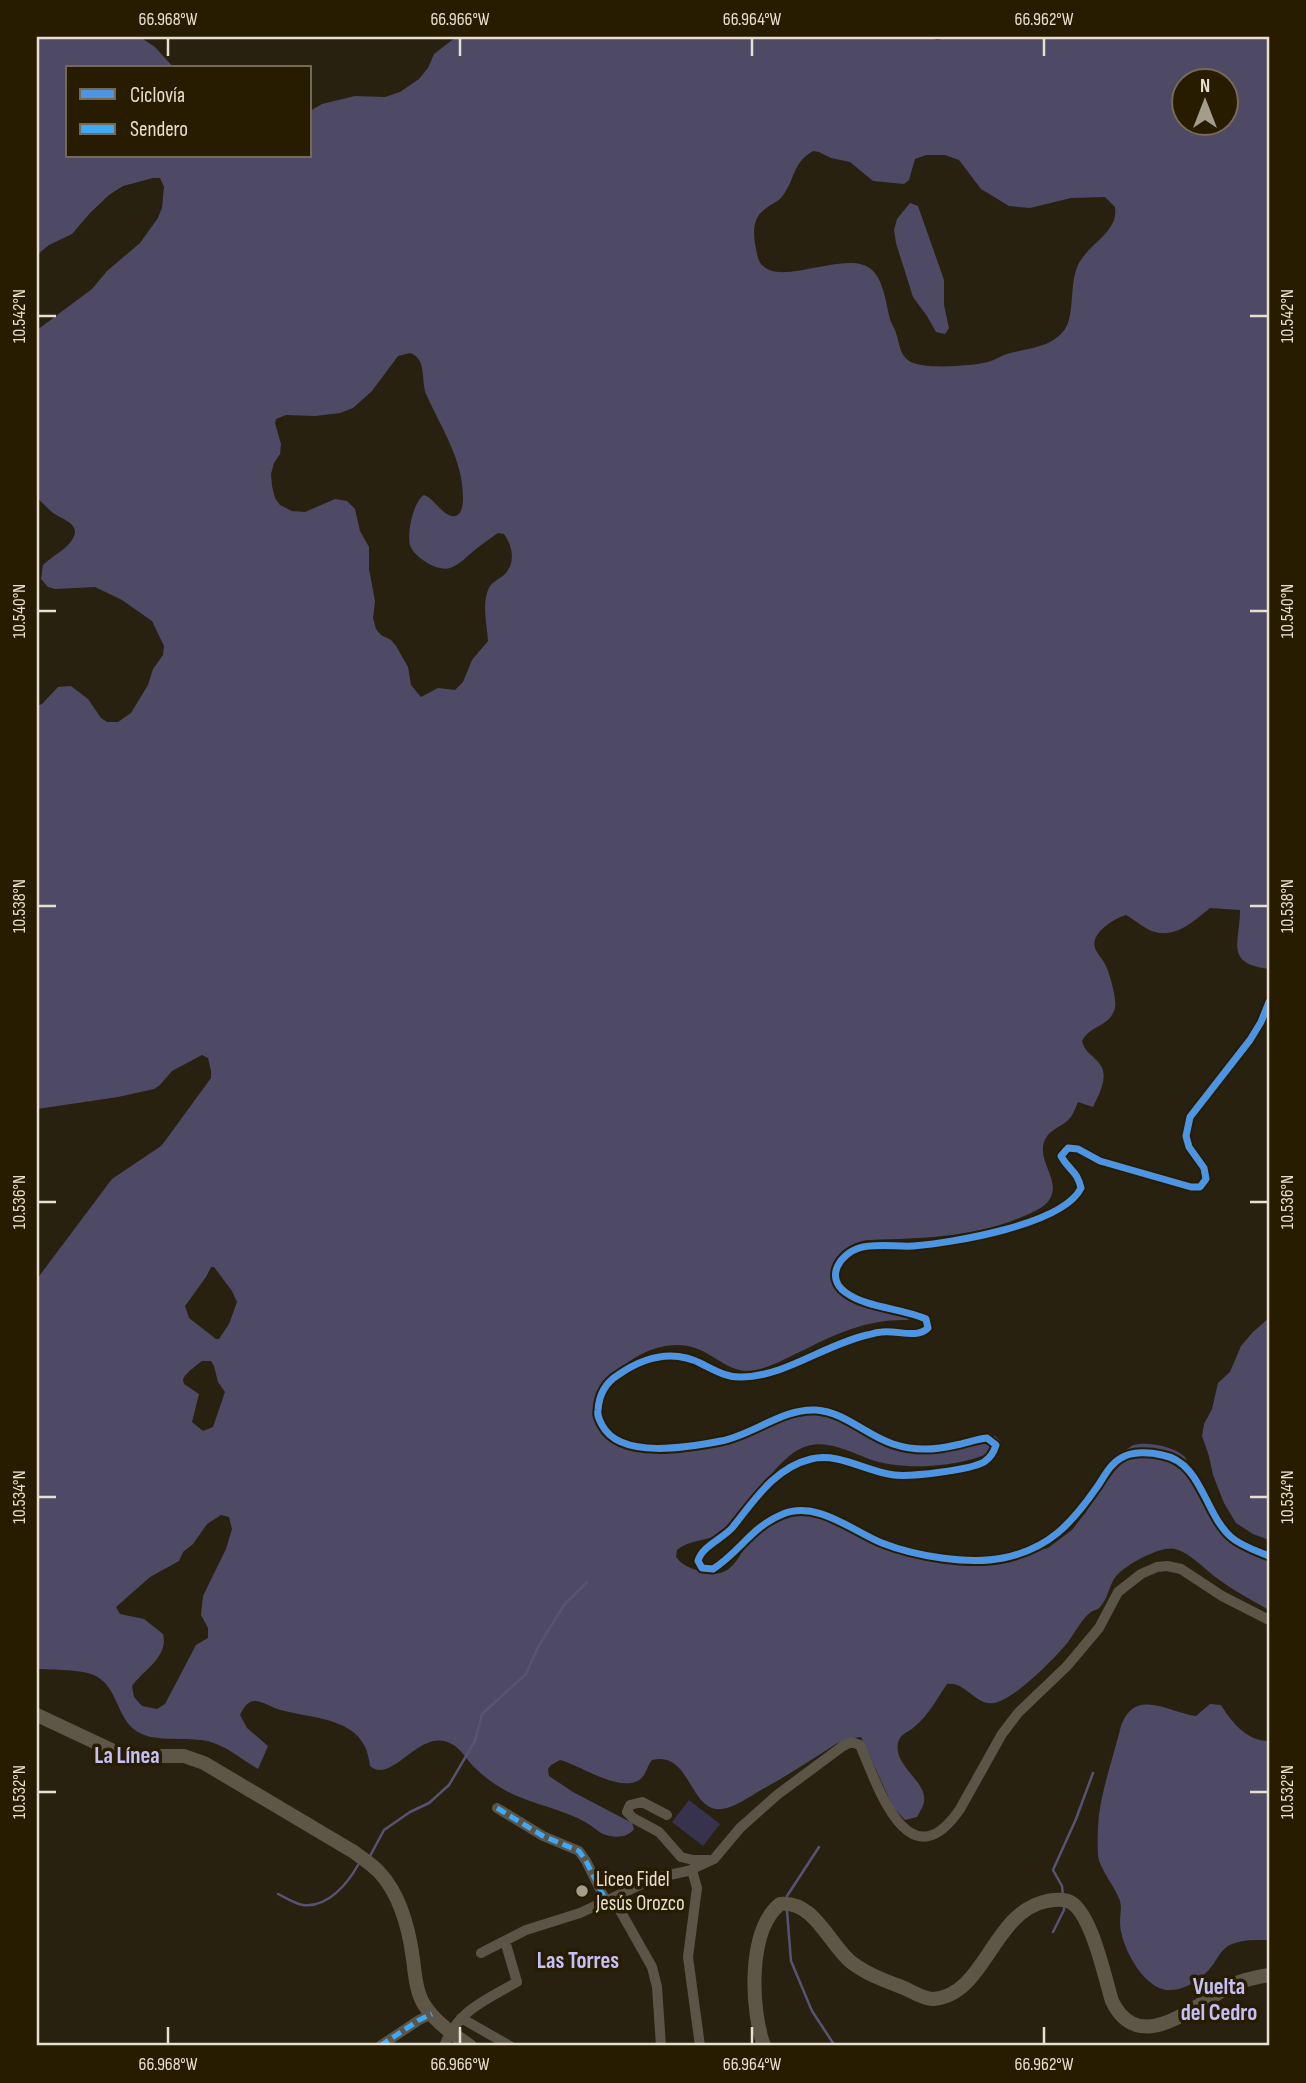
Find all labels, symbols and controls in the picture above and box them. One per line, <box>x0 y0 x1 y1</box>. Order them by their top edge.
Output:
text: 66.968°W <box>139 9 198 30</box>
text: 66.966°W <box>430 9 490 30</box>
text: 66.964°W <box>723 9 782 30</box>
text: 66.962°W <box>1015 9 1074 30</box>
legend <box>66 66 312 158</box>
north arrow <box>1170 66 1240 136</box>
text: N <box>1200 75 1210 98</box>
text: Ciclovía <box>130 83 185 108</box>
text: Sendero <box>130 117 188 142</box>
text: 10.542°N <box>9 289 30 343</box>
text: 10.542°N <box>1277 289 1298 343</box>
text: 10.540°N <box>9 584 30 638</box>
text: 10.540°N <box>1277 584 1298 638</box>
text: 10.538°N <box>9 879 30 933</box>
text: 10.538°N <box>1277 879 1298 933</box>
text: 10.536°N <box>9 1175 30 1229</box>
text: 10.536°N <box>1277 1175 1298 1229</box>
text: 10.534°N <box>9 1470 30 1524</box>
text: 10.534°N <box>1277 1470 1298 1524</box>
district label: La Línea <box>94 1742 160 1770</box>
text: 10.532°N <box>9 1765 30 1819</box>
text: 10.532°N <box>1277 1765 1298 1819</box>
place label: Liceo Fidel Jesús Orozco <box>595 1867 685 1916</box>
marker: Liceo Fidel Jesús Orozco <box>574 1883 590 1899</box>
district label: Las Torres <box>537 1947 619 1975</box>
district label: Vuelta del Cedro <box>1181 1973 1257 2027</box>
text: 66.968°W <box>139 2054 198 2075</box>
text: 66.966°W <box>430 2054 490 2075</box>
text: 66.964°W <box>723 2054 782 2075</box>
text: 66.962°W <box>1015 2054 1074 2075</box>

